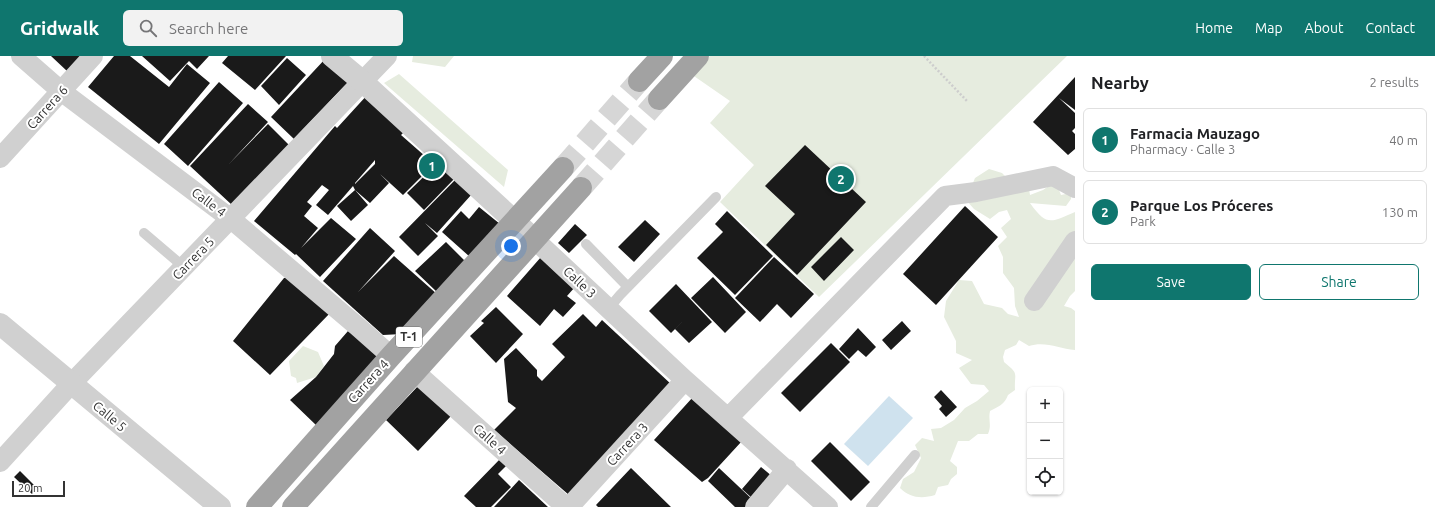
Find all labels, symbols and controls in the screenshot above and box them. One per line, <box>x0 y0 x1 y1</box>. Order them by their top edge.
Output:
search box <box>123 10 403 46</box>
text: Gridwalk <box>20 17 99 39</box>
icon: search <box>137 17 159 39</box>
text: Search here <box>169 20 248 37</box>
text: Home <box>1195 20 1233 36</box>
text: Map <box>1255 20 1283 36</box>
text: About <box>1305 20 1344 36</box>
text: Contact <box>1366 20 1415 36</box>
text: Nearby <box>1091 73 1149 92</box>
text: 2 results <box>1369 75 1419 89</box>
street label: Carrera 6 <box>24 82 70 132</box>
text: Farmacia Mauzago <box>1130 125 1260 142</box>
text: 1 <box>1101 133 1109 147</box>
text: 40 m <box>1389 133 1418 147</box>
text: Pharmacy · Calle 3 <box>1130 142 1235 156</box>
pin: 1 <box>419 151 445 181</box>
pin: 2 <box>828 164 854 194</box>
street label: Calle 4 <box>189 185 229 219</box>
text: Parque Los Próceres <box>1130 197 1273 214</box>
text: 2 <box>1101 205 1109 219</box>
text: 130 m <box>1382 205 1418 219</box>
text: Park <box>1130 214 1156 228</box>
street label: Carrera 5 <box>169 234 217 282</box>
your location <box>501 236 521 256</box>
street label: Calle 3 <box>561 264 599 300</box>
button: Save <box>1091 264 1251 300</box>
button: Share <box>1259 264 1419 300</box>
road number: T-1 <box>396 327 422 347</box>
street label: Carrera 4 <box>345 356 391 406</box>
map controls <box>1027 387 1063 495</box>
button: + <box>1027 387 1063 423</box>
street label: Calle 5 <box>91 398 129 434</box>
street label: Carrera 3 <box>604 420 650 468</box>
street label: Calle 4 <box>471 421 509 457</box>
button: − <box>1027 423 1063 459</box>
button: locate <box>1027 459 1063 495</box>
scale bar <box>12 479 65 498</box>
text: 20 m <box>18 482 42 494</box>

